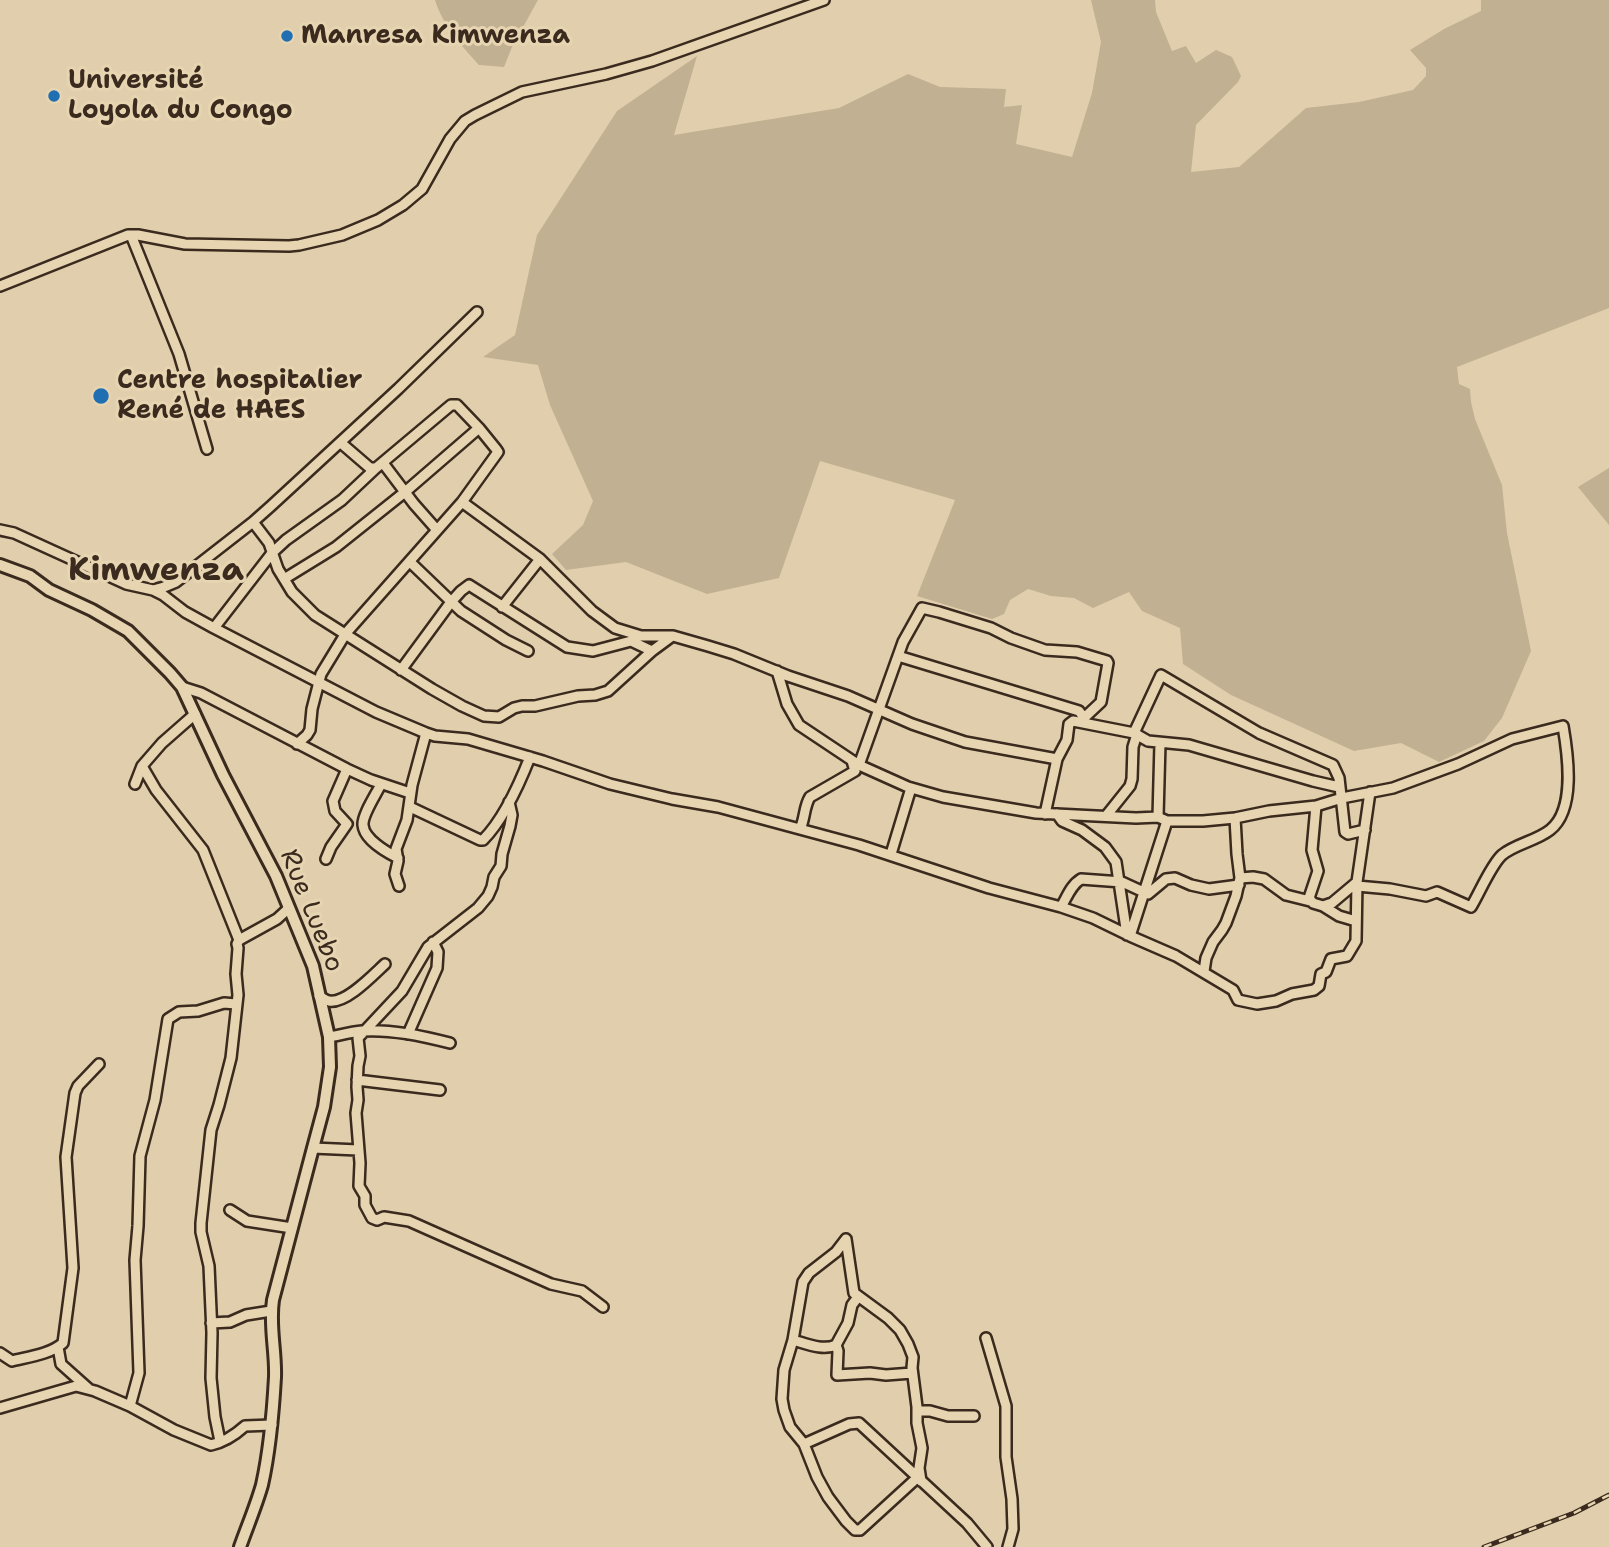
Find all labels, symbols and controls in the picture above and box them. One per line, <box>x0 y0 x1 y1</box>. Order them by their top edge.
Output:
place label: Manresa Kimwenza <box>301 20 570 52</box>
marker: Manresa Kimwenza <box>279 28 295 44</box>
place label: Université Loyola du Congo <box>68 65 293 126</box>
marker: Université Loyola du Congo <box>46 88 62 104</box>
place label: Centre hospitalier René de HAES <box>117 365 363 426</box>
marker: Centre hospitalier René de HAES <box>91 386 111 406</box>
district label: Kimwenza <box>68 551 244 591</box>
street label: Rue Luebo <box>272 845 350 977</box>

